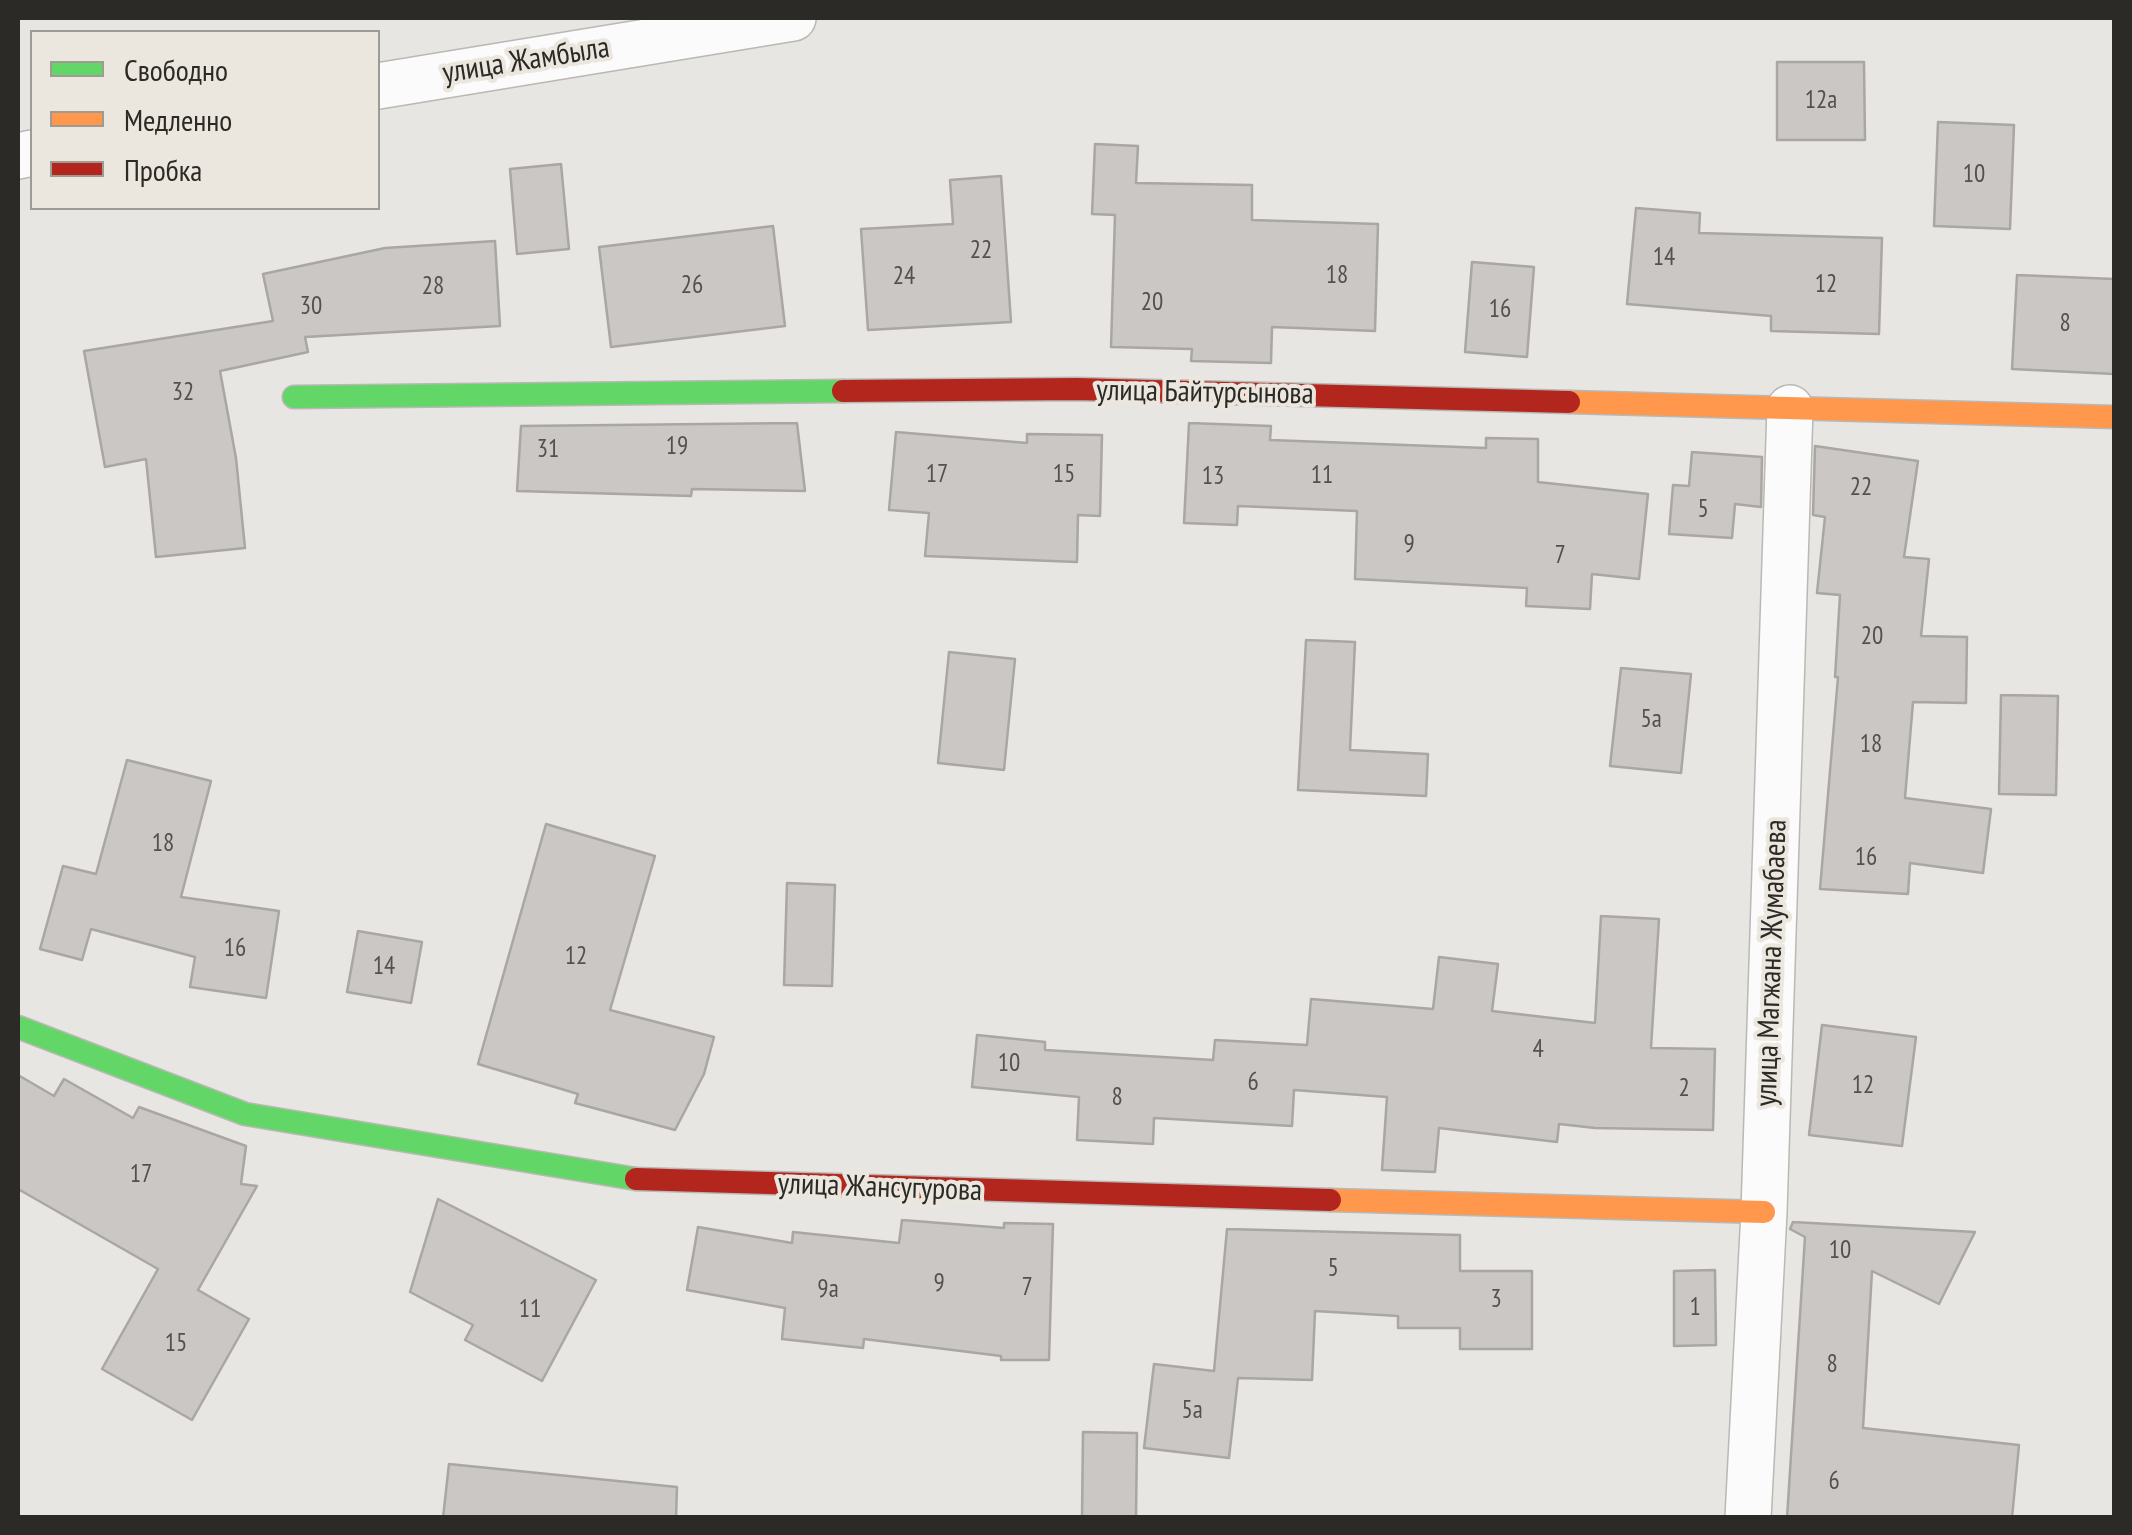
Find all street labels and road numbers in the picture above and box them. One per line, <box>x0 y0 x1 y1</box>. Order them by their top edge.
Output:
street label: улица Жамбыла <box>440 30 612 92</box>
street label: улица Байтурсынова <box>1096 373 1314 413</box>
street label: улица Магжана Жумабаева <box>1749 819 1795 1107</box>
street label: улица Жансугурова <box>777 1166 983 1210</box>

